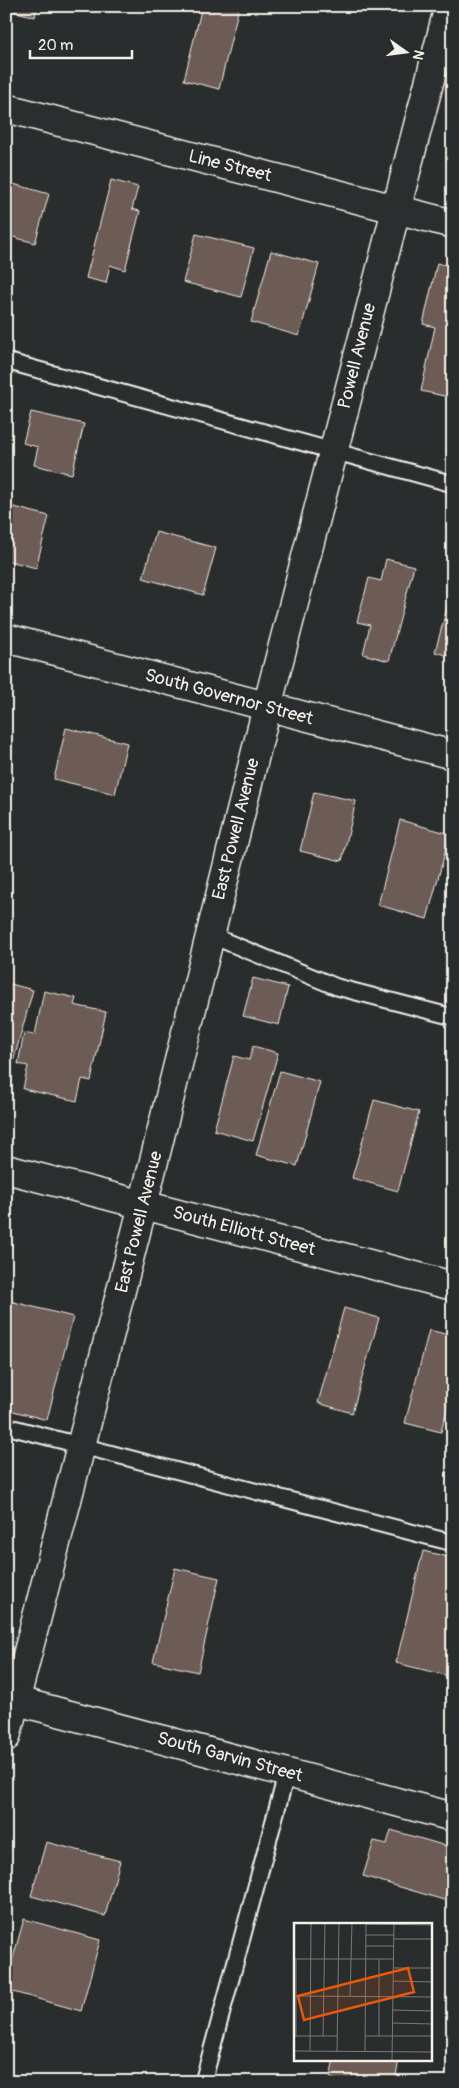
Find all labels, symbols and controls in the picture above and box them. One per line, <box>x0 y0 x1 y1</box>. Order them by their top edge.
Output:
scale bar <box>30 28 132 60</box>
north arrow <box>382 28 432 78</box>
text: 20 m <box>38 36 73 55</box>
text: N <box>409 48 428 62</box>
street label: Line Street <box>186 145 275 188</box>
street label: Powell Avenue <box>333 301 381 411</box>
street label: South Governor Street <box>142 663 316 731</box>
street label: East Powell Avenue <box>207 756 265 902</box>
street label: East Powell Avenue <box>110 1149 168 1295</box>
street label: South Elliott Street <box>170 1201 319 1261</box>
street label: South Garvin Street <box>155 1727 306 1788</box>
inset map <box>294 1923 432 2060</box>

